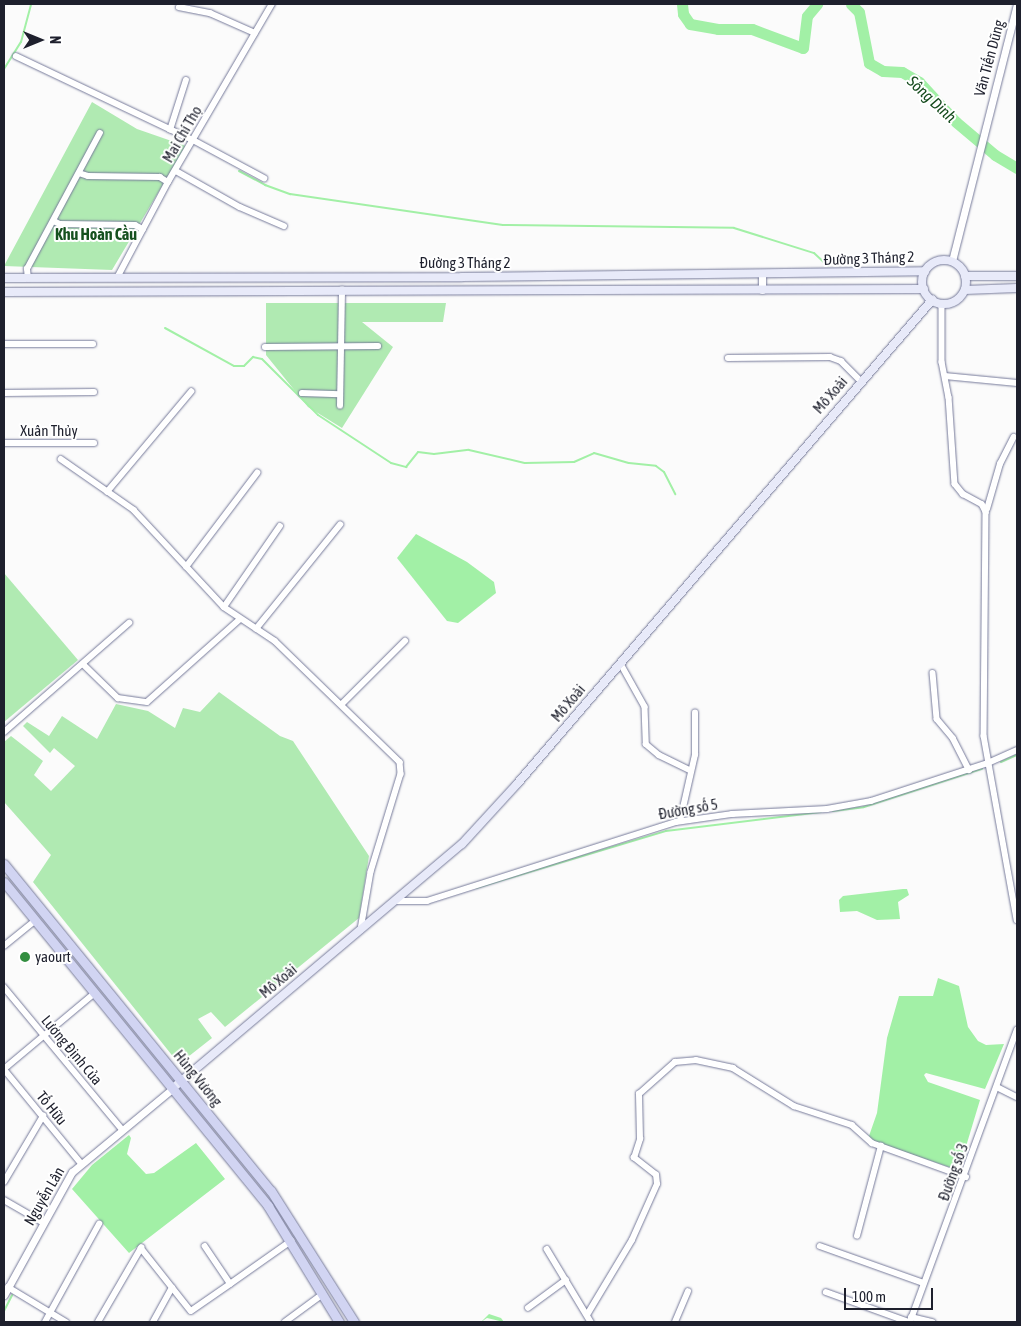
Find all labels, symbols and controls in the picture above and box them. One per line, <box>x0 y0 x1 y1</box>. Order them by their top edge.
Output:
north arrow <box>15 15 65 65</box>
street label: Văn Tiến Dũng <box>970 18 1008 98</box>
text: N <box>47 36 63 44</box>
water label: Sông Dinh <box>904 72 960 126</box>
street label: Mai Chí Thọ <box>159 102 205 166</box>
district label: Khu Hoàn Cầu <box>55 224 137 244</box>
street label: Đường 3 Tháng 2 <box>823 247 915 269</box>
street label: Đường 3 Tháng 2 <box>420 254 510 272</box>
street label: Mô Xoài <box>809 373 851 417</box>
street label: Xuân Thủy <box>20 422 78 440</box>
street label: Mô Xoài <box>547 681 589 725</box>
street label: Đường số 5 <box>657 795 719 823</box>
place label: yaourt <box>35 948 71 966</box>
marker: yaourt <box>19 951 31 963</box>
street label: Mô Xoài <box>256 960 300 1002</box>
street label: Lương Định Của <box>38 1012 106 1088</box>
street label: Hùng Vương <box>170 1046 226 1110</box>
street label: Tố Hữu <box>33 1088 71 1128</box>
street label: Đường số 3 <box>934 1141 972 1203</box>
street label: Nguyễn Lân <box>20 1163 68 1229</box>
scale bar <box>846 1278 935 1310</box>
text: 100 m <box>852 1288 886 1305</box>

